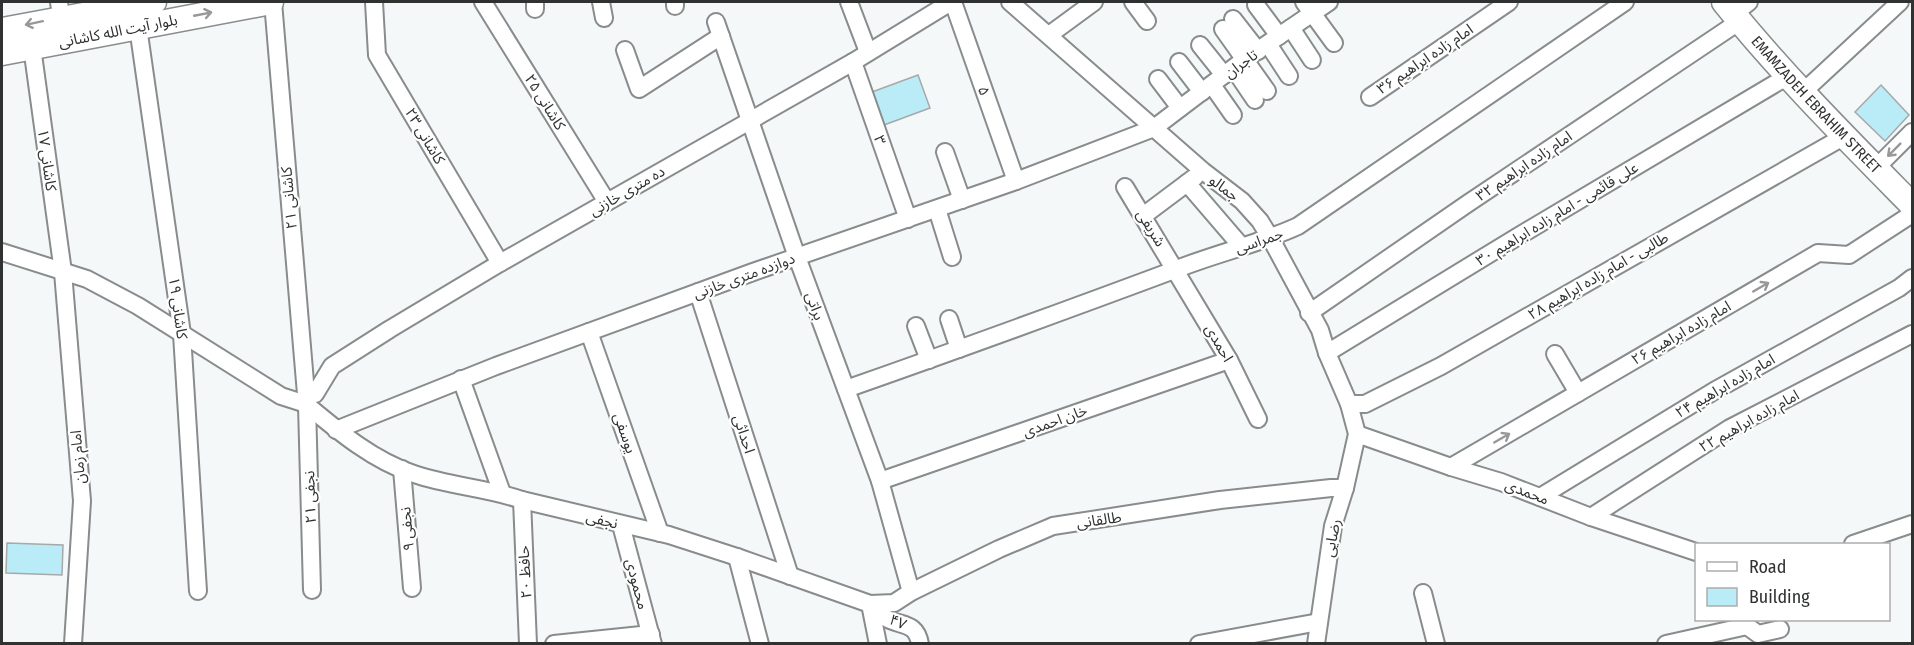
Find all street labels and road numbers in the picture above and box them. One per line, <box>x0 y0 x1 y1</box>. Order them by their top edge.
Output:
street label: بلوار آیت الله کاشانی <box>57 11 179 51</box>
street label: امام زاده ابراهیم ۳۶ <box>1373 20 1478 99</box>
street label: EMAMZADEH EBRAHIM STREET <box>1747 32 1885 177</box>
street label: تاجران <box>1221 46 1261 82</box>
street label: کاشانی ۲۵ <box>521 71 570 134</box>
street label: ۵ <box>974 84 994 98</box>
street label: کاشانی ۲۳ <box>401 105 449 168</box>
street label: امام زاده ابراهیم ۳۲ <box>1472 127 1577 206</box>
street label: کاشانی ۱۷ <box>34 128 60 193</box>
street label: ۳ <box>870 133 890 147</box>
street label: علی قائمی - امام زاده ابراهیم ۳۰ <box>1473 158 1643 271</box>
street label: ده متری خازنی <box>586 162 668 220</box>
street label: کاشانی ۲۱ <box>277 165 301 230</box>
street label: جمالو <box>1205 171 1243 205</box>
street label: شریفی <box>1133 206 1169 250</box>
street label: جمراسی <box>1233 224 1285 258</box>
street label: طالبی - امام زاده ابراهیم ۲۸ <box>1525 228 1672 325</box>
street label: دوازده متری خازنی <box>691 249 797 303</box>
street label: کاشانی ۱۹ <box>165 276 191 341</box>
street label: براتی <box>802 289 828 323</box>
street label: امام زاده ابراهیم ۲۶ <box>1628 297 1735 371</box>
street label: احمدی <box>1201 321 1237 365</box>
street label: امام زاده ابراهیم ۲۴ <box>1672 350 1779 424</box>
street label: امام زاده ابراهیم ۲۲ <box>1696 386 1803 458</box>
street label: خان احمدی <box>1020 401 1090 441</box>
street label: یوسفی <box>610 410 640 456</box>
street label: احداثی <box>729 412 759 456</box>
street label: امام زمان <box>67 429 91 485</box>
street label: نجفی ۲۱ <box>300 470 320 524</box>
street label: محمدی <box>1503 475 1551 509</box>
street label: نجفی ۹ <box>396 506 418 552</box>
street label: نجفی <box>584 507 620 533</box>
street label: طالقانی <box>1075 508 1123 532</box>
street label: رضایی <box>1319 517 1345 559</box>
street label: حافظ ۲۰ <box>515 545 535 599</box>
street label: محمودی <box>622 557 652 611</box>
street label: ۴۷ <box>887 610 910 634</box>

